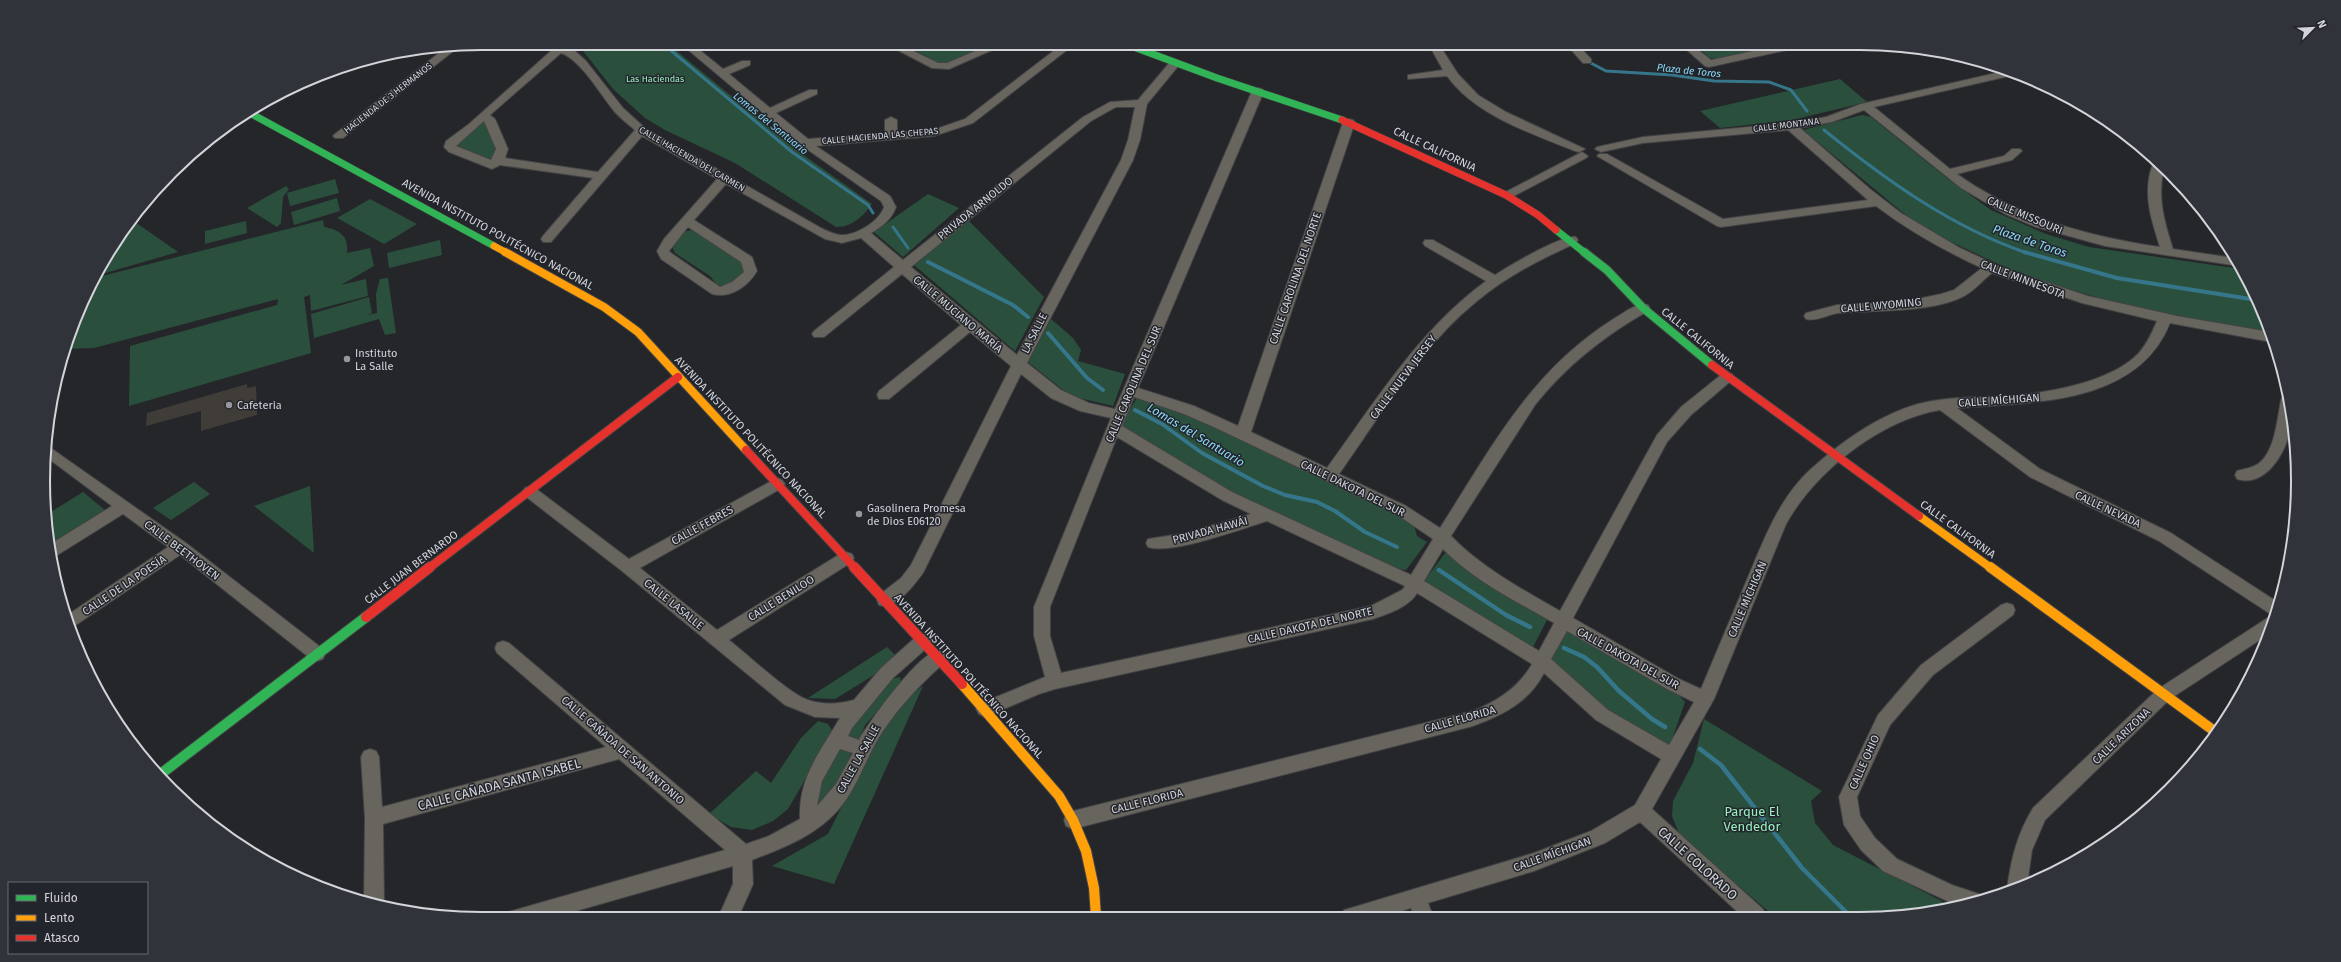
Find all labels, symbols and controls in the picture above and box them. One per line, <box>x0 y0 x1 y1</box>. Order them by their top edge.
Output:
north arrow <box>2293 8 2333 48</box>
text: N <box>2314 18 2329 30</box>
street label: HACIENDA DE 3 HERMANOS <box>342 61 434 135</box>
water label: Plaza de Toros <box>1656 62 1722 80</box>
park label: Las Haciendas <box>626 74 684 84</box>
water label: Lomas del Santuario <box>731 90 810 158</box>
street label: CALLE MONTANA <box>1752 116 1820 134</box>
street label: CALLE HACIENDA DEL CARMEN <box>637 125 747 193</box>
street label: CALLE CALIFORNIA <box>1391 125 1479 175</box>
street label: CALLE HACIENDA LAS CHEPAS <box>821 126 939 146</box>
street label: PRIVADA ARNOLDO <box>935 174 1016 243</box>
street label: AVENIDA INSTITUTO POLITÉCNICO NACIONAL <box>400 175 597 293</box>
street label: CALLE MISSOURI <box>1985 194 2064 237</box>
street label: CALLE CAROLINA DEL NORTE <box>1267 210 1324 346</box>
water label: Plaza de Toros <box>1991 222 2069 260</box>
street label: CALLE MINNESOTA <box>1979 257 2068 302</box>
street label: CALLE MUCIANO MARÍA <box>910 272 1006 356</box>
street label: CALLE WYOMING <box>1840 295 1922 315</box>
street label: CALLE CALIFORNIA <box>1659 305 1737 372</box>
street label: LA SALLE <box>1019 311 1050 356</box>
street label: CALLE CAROLINA DEL SUR <box>1103 324 1164 445</box>
street label: CALLE NUEVA JERSEY <box>1368 333 1439 422</box>
place label: Instituto La Salle <box>355 347 398 373</box>
street label: AVENIDA INSTITUTO POLITÉCNICO NACIONAL <box>672 353 830 521</box>
marker: Instituto La Salle <box>342 354 352 364</box>
street label: CALLE MÍCHIGAN <box>1958 390 2040 410</box>
place label: Cafeteria <box>237 399 282 412</box>
marker: Cafeteria <box>224 400 234 410</box>
water label: Lomas del Santuario <box>1145 400 1247 470</box>
street label: CALLE DAKOTA DEL SUR <box>1298 457 1407 520</box>
street label: CALLE NEVADA <box>2073 489 2143 531</box>
street label: CALLE CALIFORNIA <box>1917 498 1998 562</box>
place label: Gasolinera Promesa de Dios E06120 <box>867 502 966 528</box>
street label: CALLE FEBRES <box>669 503 735 548</box>
marker: Gasolinera Promesa de Dios E06120 <box>854 509 864 519</box>
street label: PRIVADA HAWÁI <box>1171 513 1249 547</box>
street label: CALLE BEETHOVEN <box>141 518 222 583</box>
street label: CALLE JUAN BERNARDO <box>362 528 461 607</box>
street label: CALLE DE LA POESÍA <box>79 551 169 618</box>
street label: CALLE MÍCHIGAN <box>1725 559 1769 639</box>
street label: CALLE BENILOO <box>746 573 817 624</box>
street label: CALLE LASALLE <box>641 576 706 633</box>
street label: AVENIDA INSTITUTO POLITÉCNICO NACIONAL <box>891 591 1047 762</box>
street label: CALLE DAKOTA DEL NORTE <box>1246 605 1374 646</box>
street label: CALLE DAKOTA DEL SUR <box>1574 625 1681 692</box>
street label: CALLE CAÑADA DE SAN ANTONIO <box>559 694 687 807</box>
street label: CALLE FLORIDA <box>1423 703 1498 736</box>
street label: CALLE ARIZONA <box>2090 705 2153 767</box>
street label: CALLE LA SALLE <box>834 723 883 796</box>
street label: CALLE OHIO <box>1847 733 1882 791</box>
street label: CALLE CAÑADA SANTA ISABEL <box>416 755 583 813</box>
street label: CALLE FLORIDA <box>1110 786 1185 817</box>
park label: Parque El Vendedor <box>1724 804 1780 834</box>
street label: CALLE COLORADO <box>1655 824 1740 903</box>
street label: CALLE MÍCHIGAN <box>1511 833 1593 875</box>
legend <box>8 882 148 954</box>
text: Fluido <box>44 891 78 905</box>
text: Lento <box>44 911 74 925</box>
text: Atasco <box>44 931 80 945</box>

